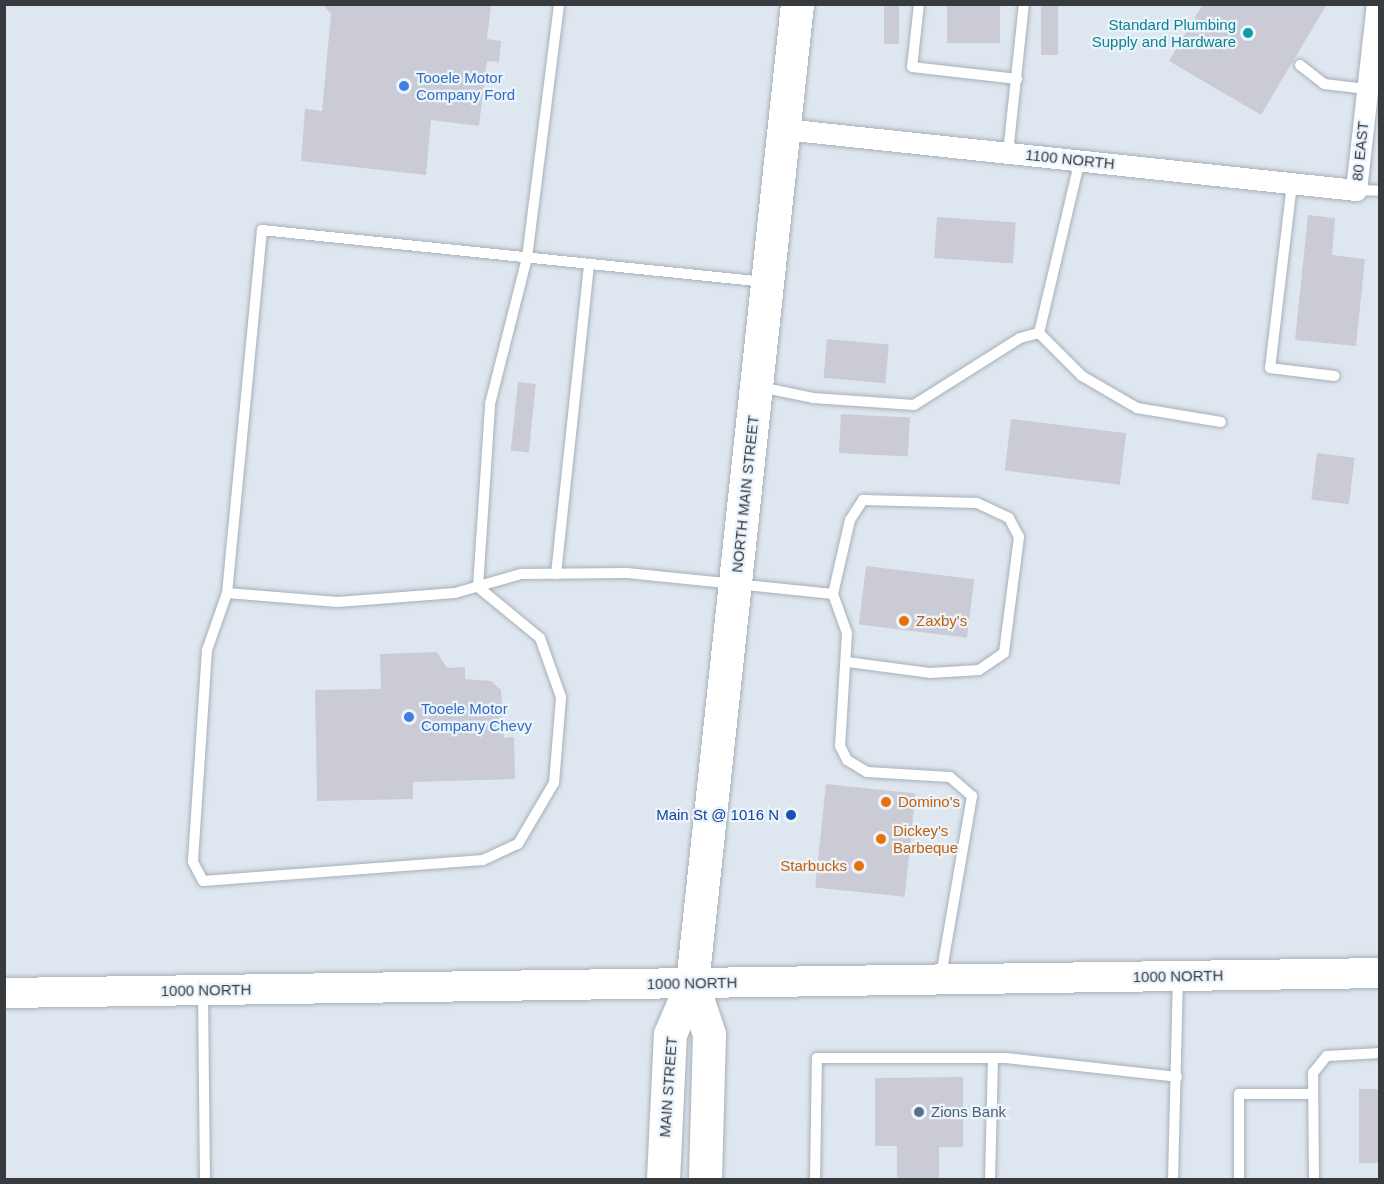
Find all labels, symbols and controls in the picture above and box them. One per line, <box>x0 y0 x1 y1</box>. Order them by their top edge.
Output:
place label: Standard Plumbing Supply and Hardware <box>1092 15 1236 50</box>
marker: Standard Plumbing Supply and Hardware <box>1241 26 1255 40</box>
place label: Tooele Motor Company Ford <box>416 68 515 103</box>
marker: Tooele Motor Company Ford <box>397 79 411 93</box>
street label: 80 EAST <box>1348 120 1372 182</box>
street label: 1100 NORTH <box>1025 145 1115 173</box>
street label: NORTH MAIN STREET <box>728 414 762 574</box>
place label: Zaxby's <box>916 612 967 630</box>
marker: Zaxby's <box>897 614 911 628</box>
place label: Tooele Motor Company Chevy <box>421 699 532 734</box>
marker: Tooele Motor Company Chevy <box>402 710 416 724</box>
place label: Domino's <box>898 793 960 811</box>
marker: Domino's <box>879 795 893 809</box>
place label: Main St @ 1016 N <box>656 806 779 824</box>
marker: Main St @ 1016 N <box>784 808 798 822</box>
place label: Dickey's Barbeque <box>893 821 958 856</box>
marker: Dickey's Barbeque <box>874 832 888 846</box>
place label: Starbucks <box>780 857 847 875</box>
marker: Starbucks <box>852 859 866 873</box>
street label: 1000 NORTH <box>1133 966 1223 986</box>
street label: 1000 NORTH <box>647 973 737 993</box>
street label: 1000 NORTH <box>161 980 251 1000</box>
street label: MAIN STREET <box>656 1036 680 1138</box>
place label: Zions Bank <box>931 1103 1006 1121</box>
marker: Zions Bank <box>912 1105 926 1119</box>

